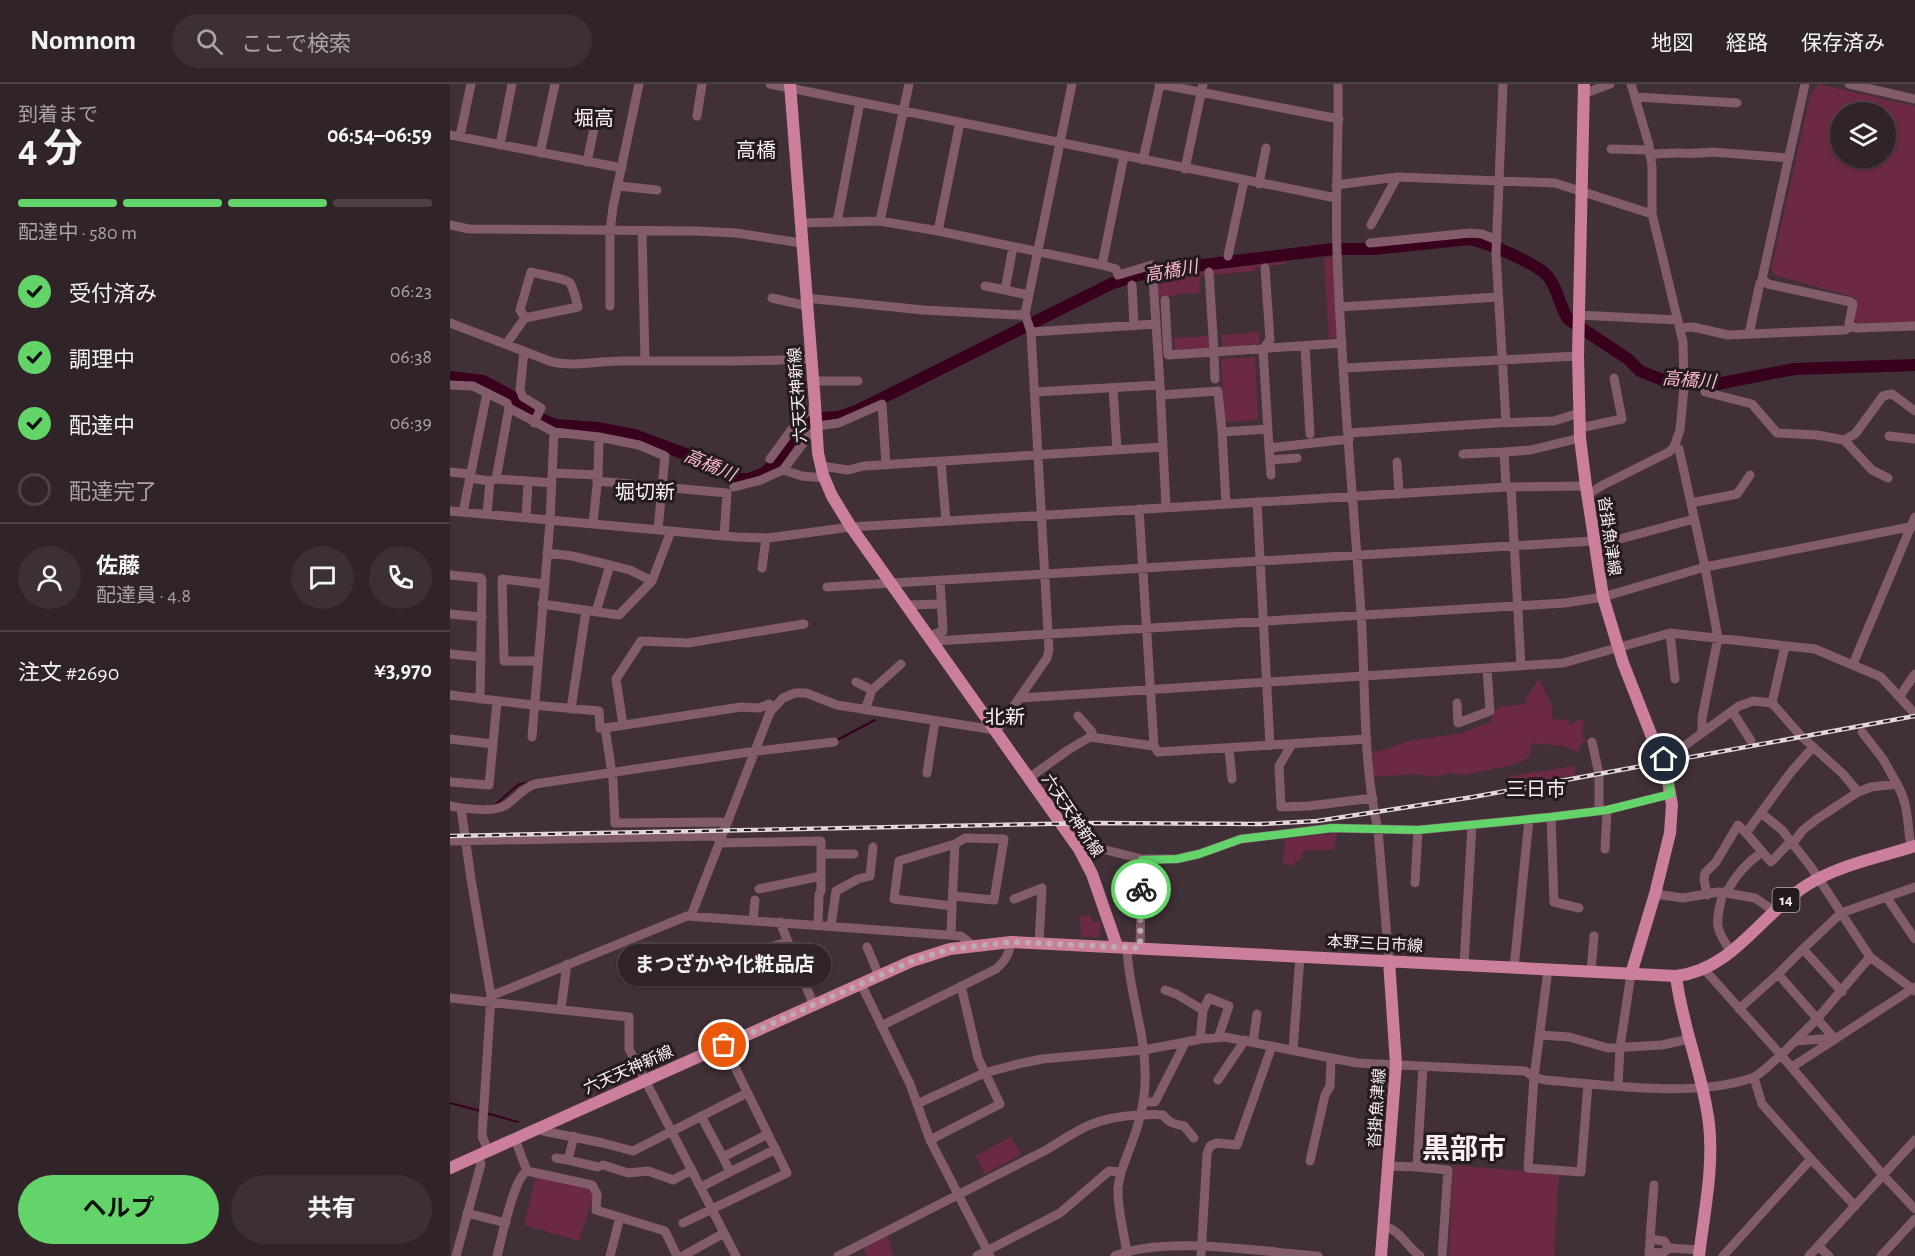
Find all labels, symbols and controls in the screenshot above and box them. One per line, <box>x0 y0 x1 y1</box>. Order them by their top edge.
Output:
search box <box>172 14 592 68</box>
icon: search <box>193 25 226 58</box>
text: Nomnom <box>30 27 136 55</box>
text: ここで検索 <box>241 33 351 55</box>
text: 地図 <box>1651 33 1693 54</box>
text: 経路 <box>1726 33 1768 54</box>
text: 保存済み <box>1801 33 1885 54</box>
map controls <box>1830 102 1896 168</box>
button: layers <box>1830 102 1896 168</box>
text: 到着まで <box>18 105 98 125</box>
district label: 堀高 <box>574 108 614 129</box>
text: 06:54–06:59 <box>327 124 432 146</box>
text: 4 分 <box>18 130 83 169</box>
district label: 高橋 <box>736 140 776 161</box>
text: 配達中 · 580 m <box>18 223 137 243</box>
water label: 高橋川 <box>1143 256 1201 286</box>
icon: check <box>18 275 51 308</box>
text: 06:23 <box>390 281 432 301</box>
text: 受付済み <box>69 283 157 305</box>
icon: check <box>18 341 51 374</box>
street label: 六天天神新線 <box>786 346 809 443</box>
text: 06:38 <box>390 347 432 367</box>
text: 調理中 <box>69 349 135 371</box>
water label: 高橋川 <box>1661 368 1719 392</box>
icon: check <box>18 407 51 440</box>
text: 06:39 <box>390 413 432 433</box>
text: 配達中 <box>69 415 135 437</box>
water label: 高橋川 <box>681 445 741 486</box>
text: 配達完了 <box>69 481 157 503</box>
district label: 堀切新 <box>615 482 675 503</box>
street label: 沓掛魚津線 <box>1596 495 1624 577</box>
button: person <box>18 546 81 609</box>
button: chat <box>291 546 354 609</box>
button: phone <box>369 546 432 609</box>
text: 佐藤 <box>96 555 140 577</box>
text: 配達員 · 4.8 <box>96 586 191 606</box>
text: ¥3,970 <box>374 659 432 681</box>
text: 注文 #2690 <box>18 662 119 684</box>
district label: 北新 <box>985 707 1025 728</box>
pin <box>1638 733 1689 784</box>
icon: home <box>1647 742 1680 775</box>
street label: 六天天神新線 <box>1039 771 1106 860</box>
district label: 三日市 <box>1506 779 1566 800</box>
courier <box>1111 859 1171 919</box>
icon: bike <box>1125 873 1158 906</box>
road number: 14 <box>1772 888 1800 912</box>
street label: 本野三日市線 <box>1327 932 1423 955</box>
callout: まつざかや化粧品店 <box>618 943 830 985</box>
text: まつざかや化粧品店 <box>635 955 815 975</box>
pin <box>698 1019 749 1070</box>
icon: bag <box>707 1028 740 1061</box>
street label: 六天天神新線 <box>581 1042 676 1097</box>
street label: 沓掛魚津線 <box>1364 1067 1388 1149</box>
district label: 黒部市 <box>1422 1134 1506 1164</box>
button: ヘルプ <box>18 1175 219 1244</box>
button: 共有 <box>231 1175 432 1244</box>

